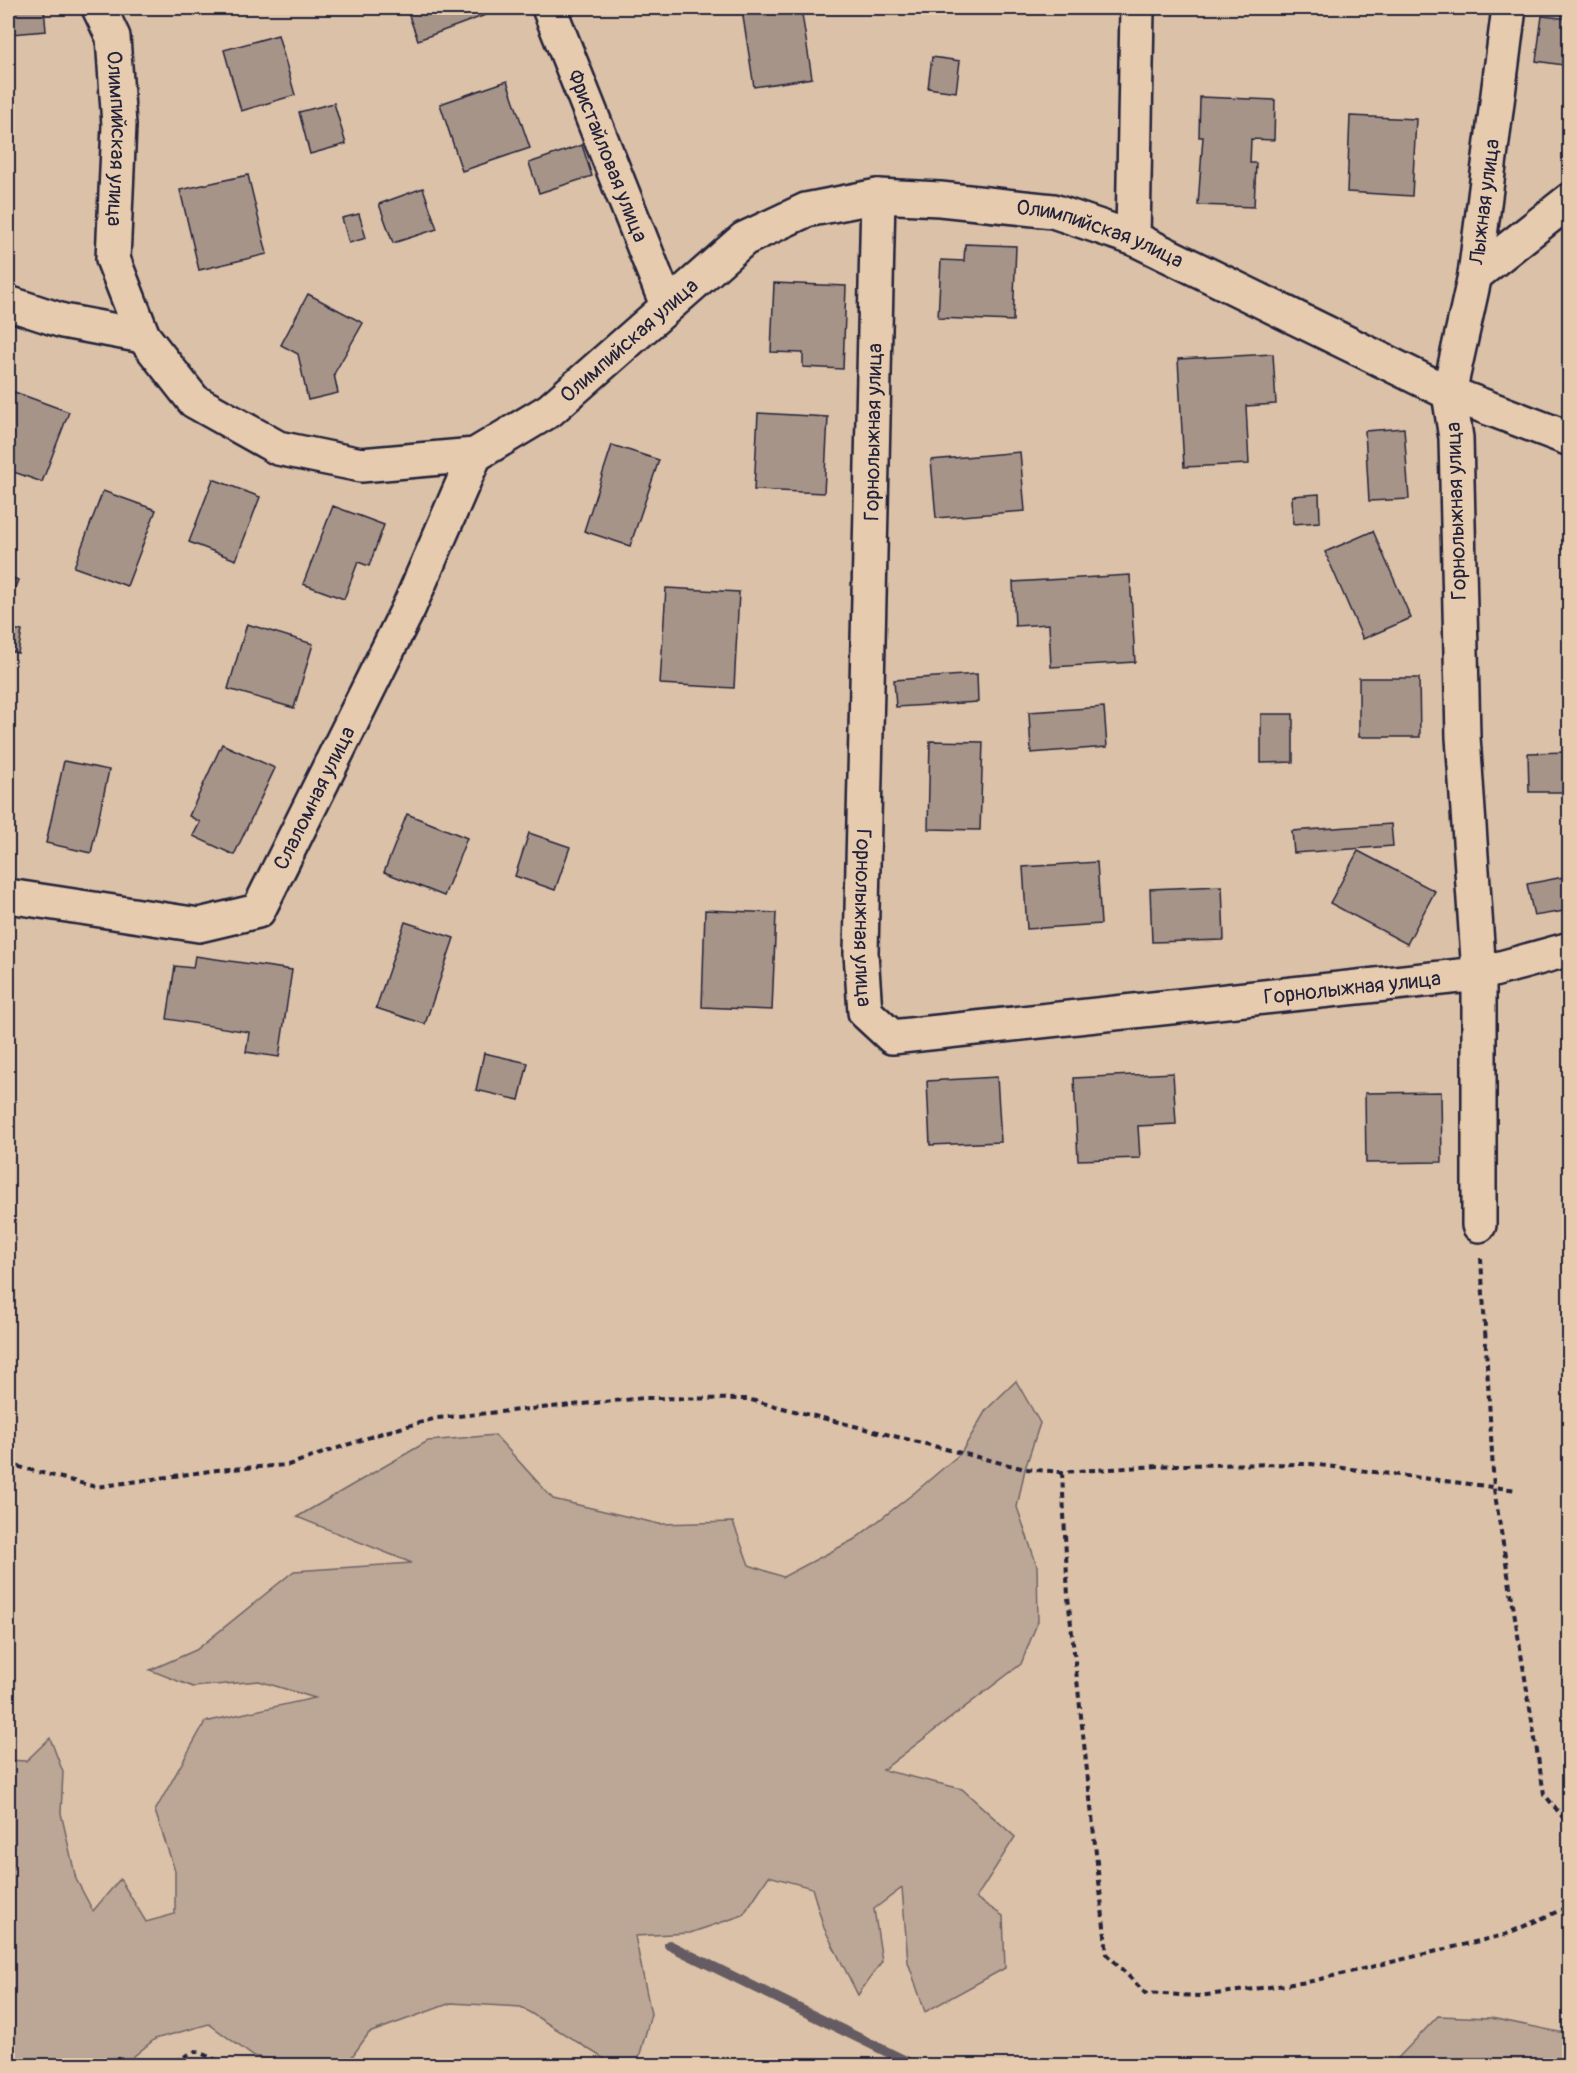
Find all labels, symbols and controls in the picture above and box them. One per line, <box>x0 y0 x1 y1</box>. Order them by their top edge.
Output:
street label: Олимпийская улица <box>100 50 132 227</box>
street label: Фристайловая улица <box>561 66 654 246</box>
street label: Лыжная улица <box>1463 137 1506 267</box>
street label: Олимпийская улица <box>1015 194 1188 275</box>
street label: Олимпийская улица <box>554 272 704 409</box>
street label: Горнолыжная улица <box>858 343 889 521</box>
street label: Горнолыжная улица <box>1440 422 1473 600</box>
street label: Слаломная улица <box>268 722 362 875</box>
street label: Горнолыжная улица <box>847 829 878 1008</box>
street label: Горнолыжная улица <box>1262 965 1442 1011</box>

